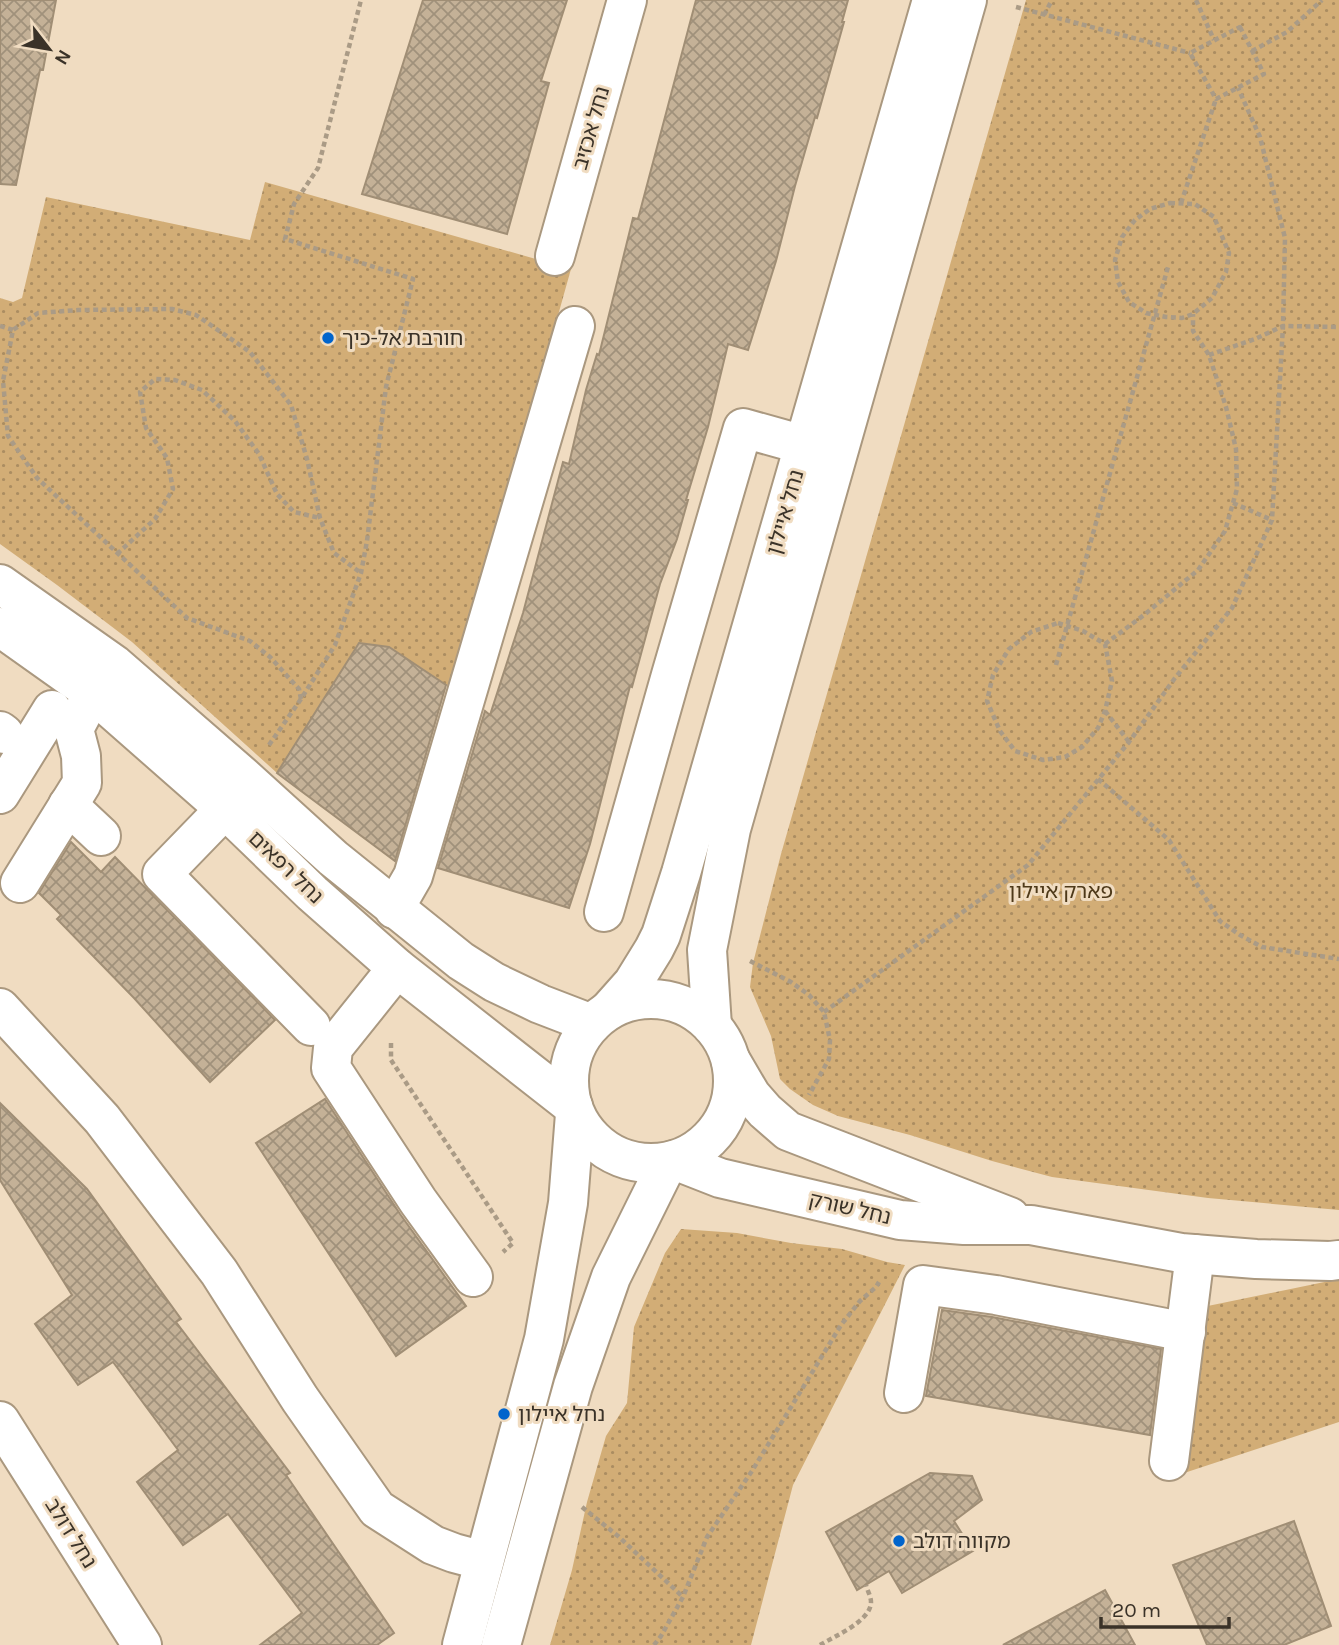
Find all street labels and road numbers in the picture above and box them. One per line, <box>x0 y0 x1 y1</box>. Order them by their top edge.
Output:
street label: נחל אכזיב <box>568 84 614 172</box>
street label: נחל איילון <box>761 467 809 557</box>
street label: נחל רפאים <box>244 826 328 908</box>
street label: נחל שורק <box>807 1187 893 1229</box>
street label: נחל דולב <box>40 1494 102 1572</box>

